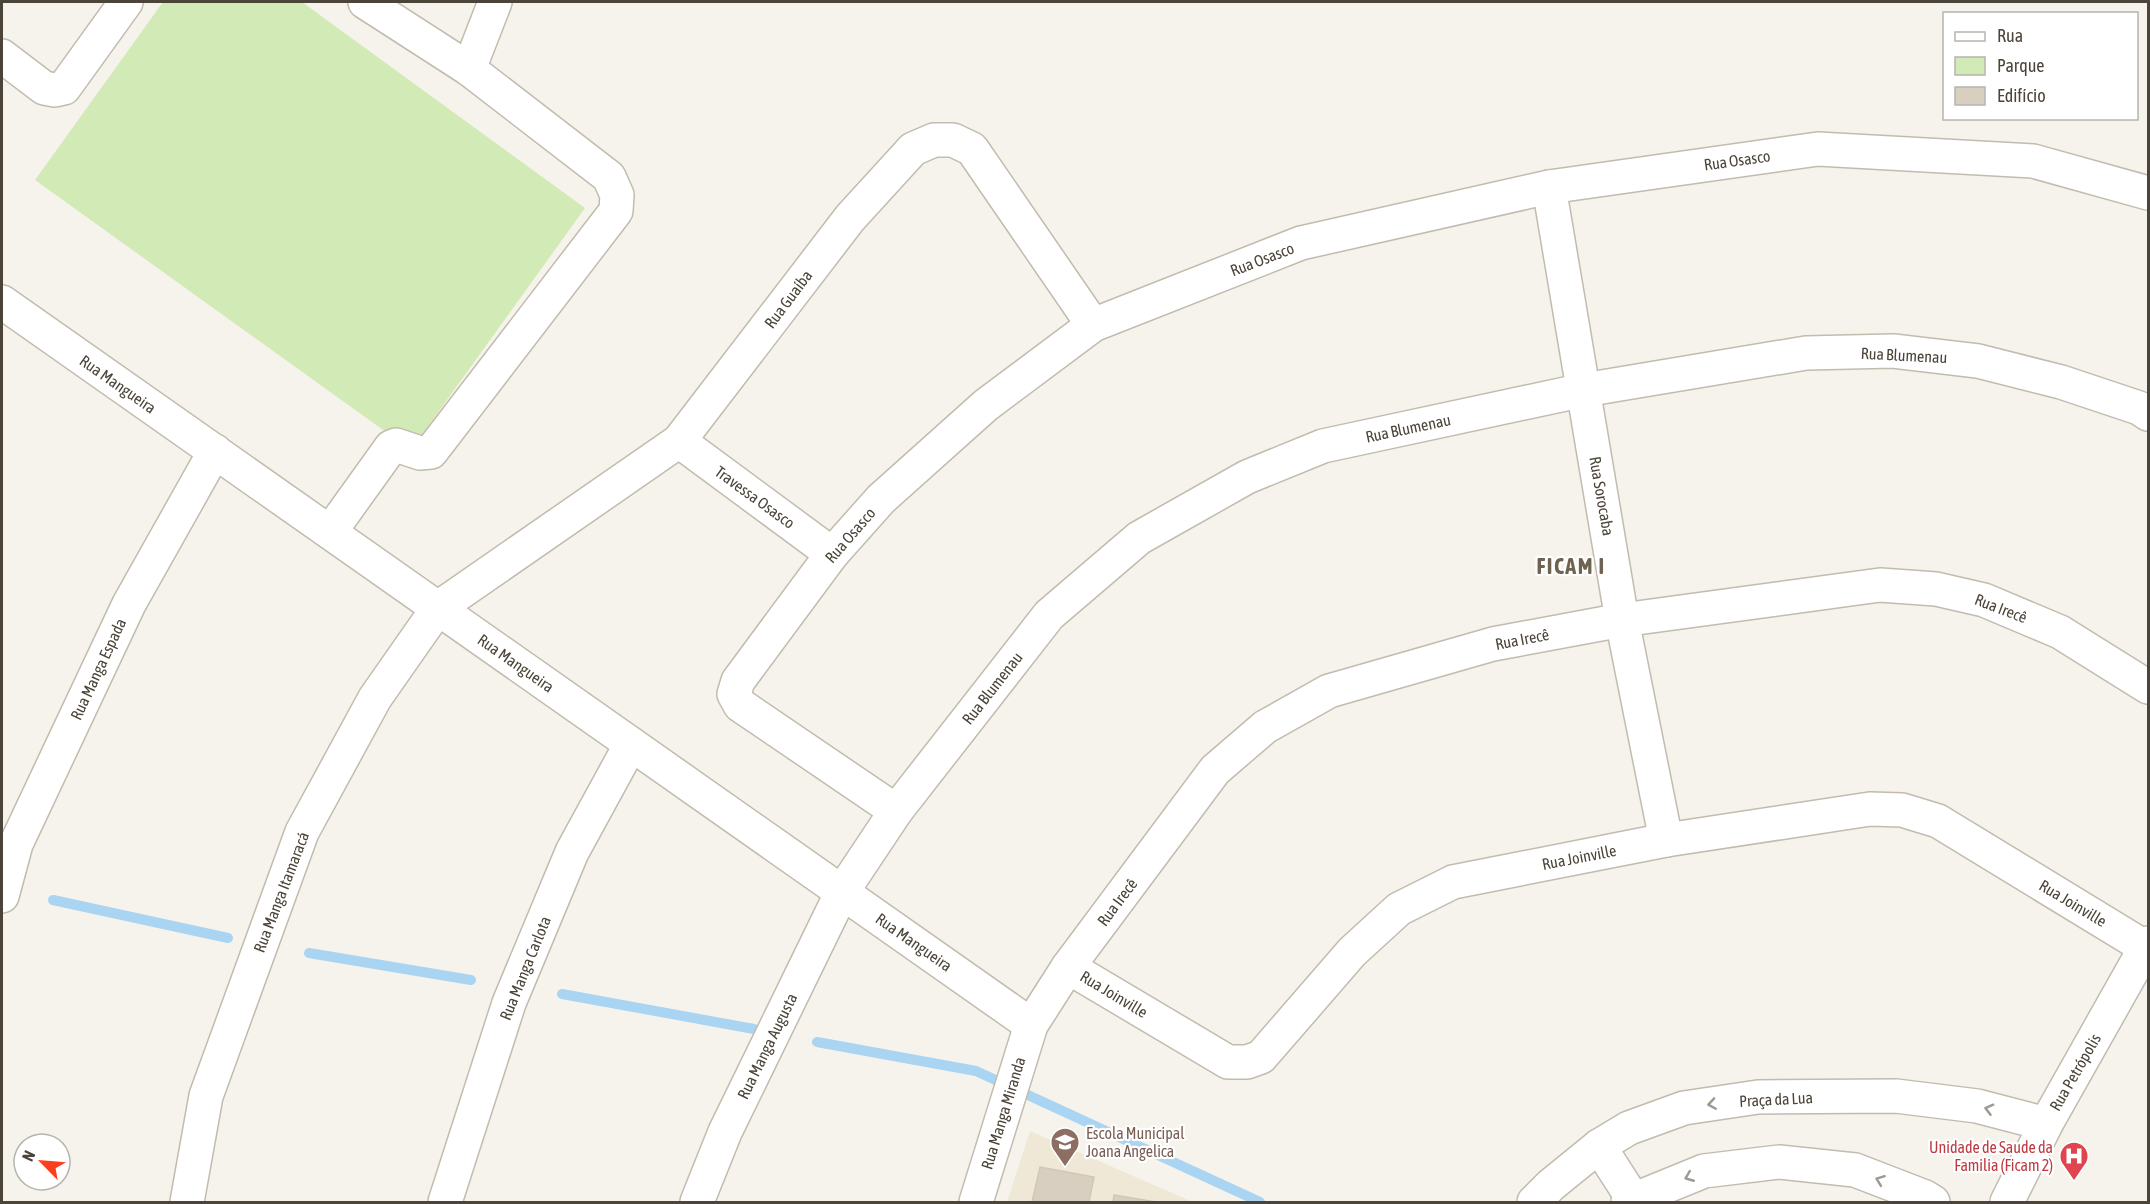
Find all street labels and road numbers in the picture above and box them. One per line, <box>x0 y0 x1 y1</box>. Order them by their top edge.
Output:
street label: Rua Osasco <box>1703 146 1771 174</box>
street label: Rua Osasco <box>1228 239 1296 279</box>
street label: Rua Guaíba <box>760 267 816 331</box>
street label: Rua Blumenau <box>1860 344 1948 366</box>
street label: Rua Mangueira <box>76 351 159 418</box>
street label: Rua Blumenau <box>1364 410 1452 446</box>
street label: Rua Sorocaba <box>1586 455 1618 537</box>
street label: Travessa Osasco <box>712 462 798 532</box>
street label: Rua Osasco <box>821 504 879 566</box>
street label: Rua Irecê <box>1972 590 2030 626</box>
street label: Rua Manga Espada <box>67 615 130 723</box>
street label: Rua Irecê <box>1494 625 1550 653</box>
street label: Rua Mangueira <box>474 630 557 697</box>
street label: Rua Blumenau <box>958 648 1026 728</box>
street label: Rua Manga Itamaracá <box>250 829 313 955</box>
street label: Rua Joinville <box>1540 841 1618 873</box>
street label: Rua Irecê <box>1093 875 1141 929</box>
street label: Rua Joinville <box>2036 876 2110 930</box>
street label: Rua Mangueira <box>872 909 955 976</box>
street label: Rua Manga Carlota <box>496 913 555 1023</box>
street label: Rua Joinville <box>1077 967 1151 1021</box>
street label: Rua Manga Augusta <box>734 990 801 1102</box>
street label: Rua Petrópolis <box>2046 1030 2105 1114</box>
street label: Rua Manga Miranda <box>977 1055 1030 1172</box>
street label: Praça da Lua <box>1739 1088 1813 1111</box>

